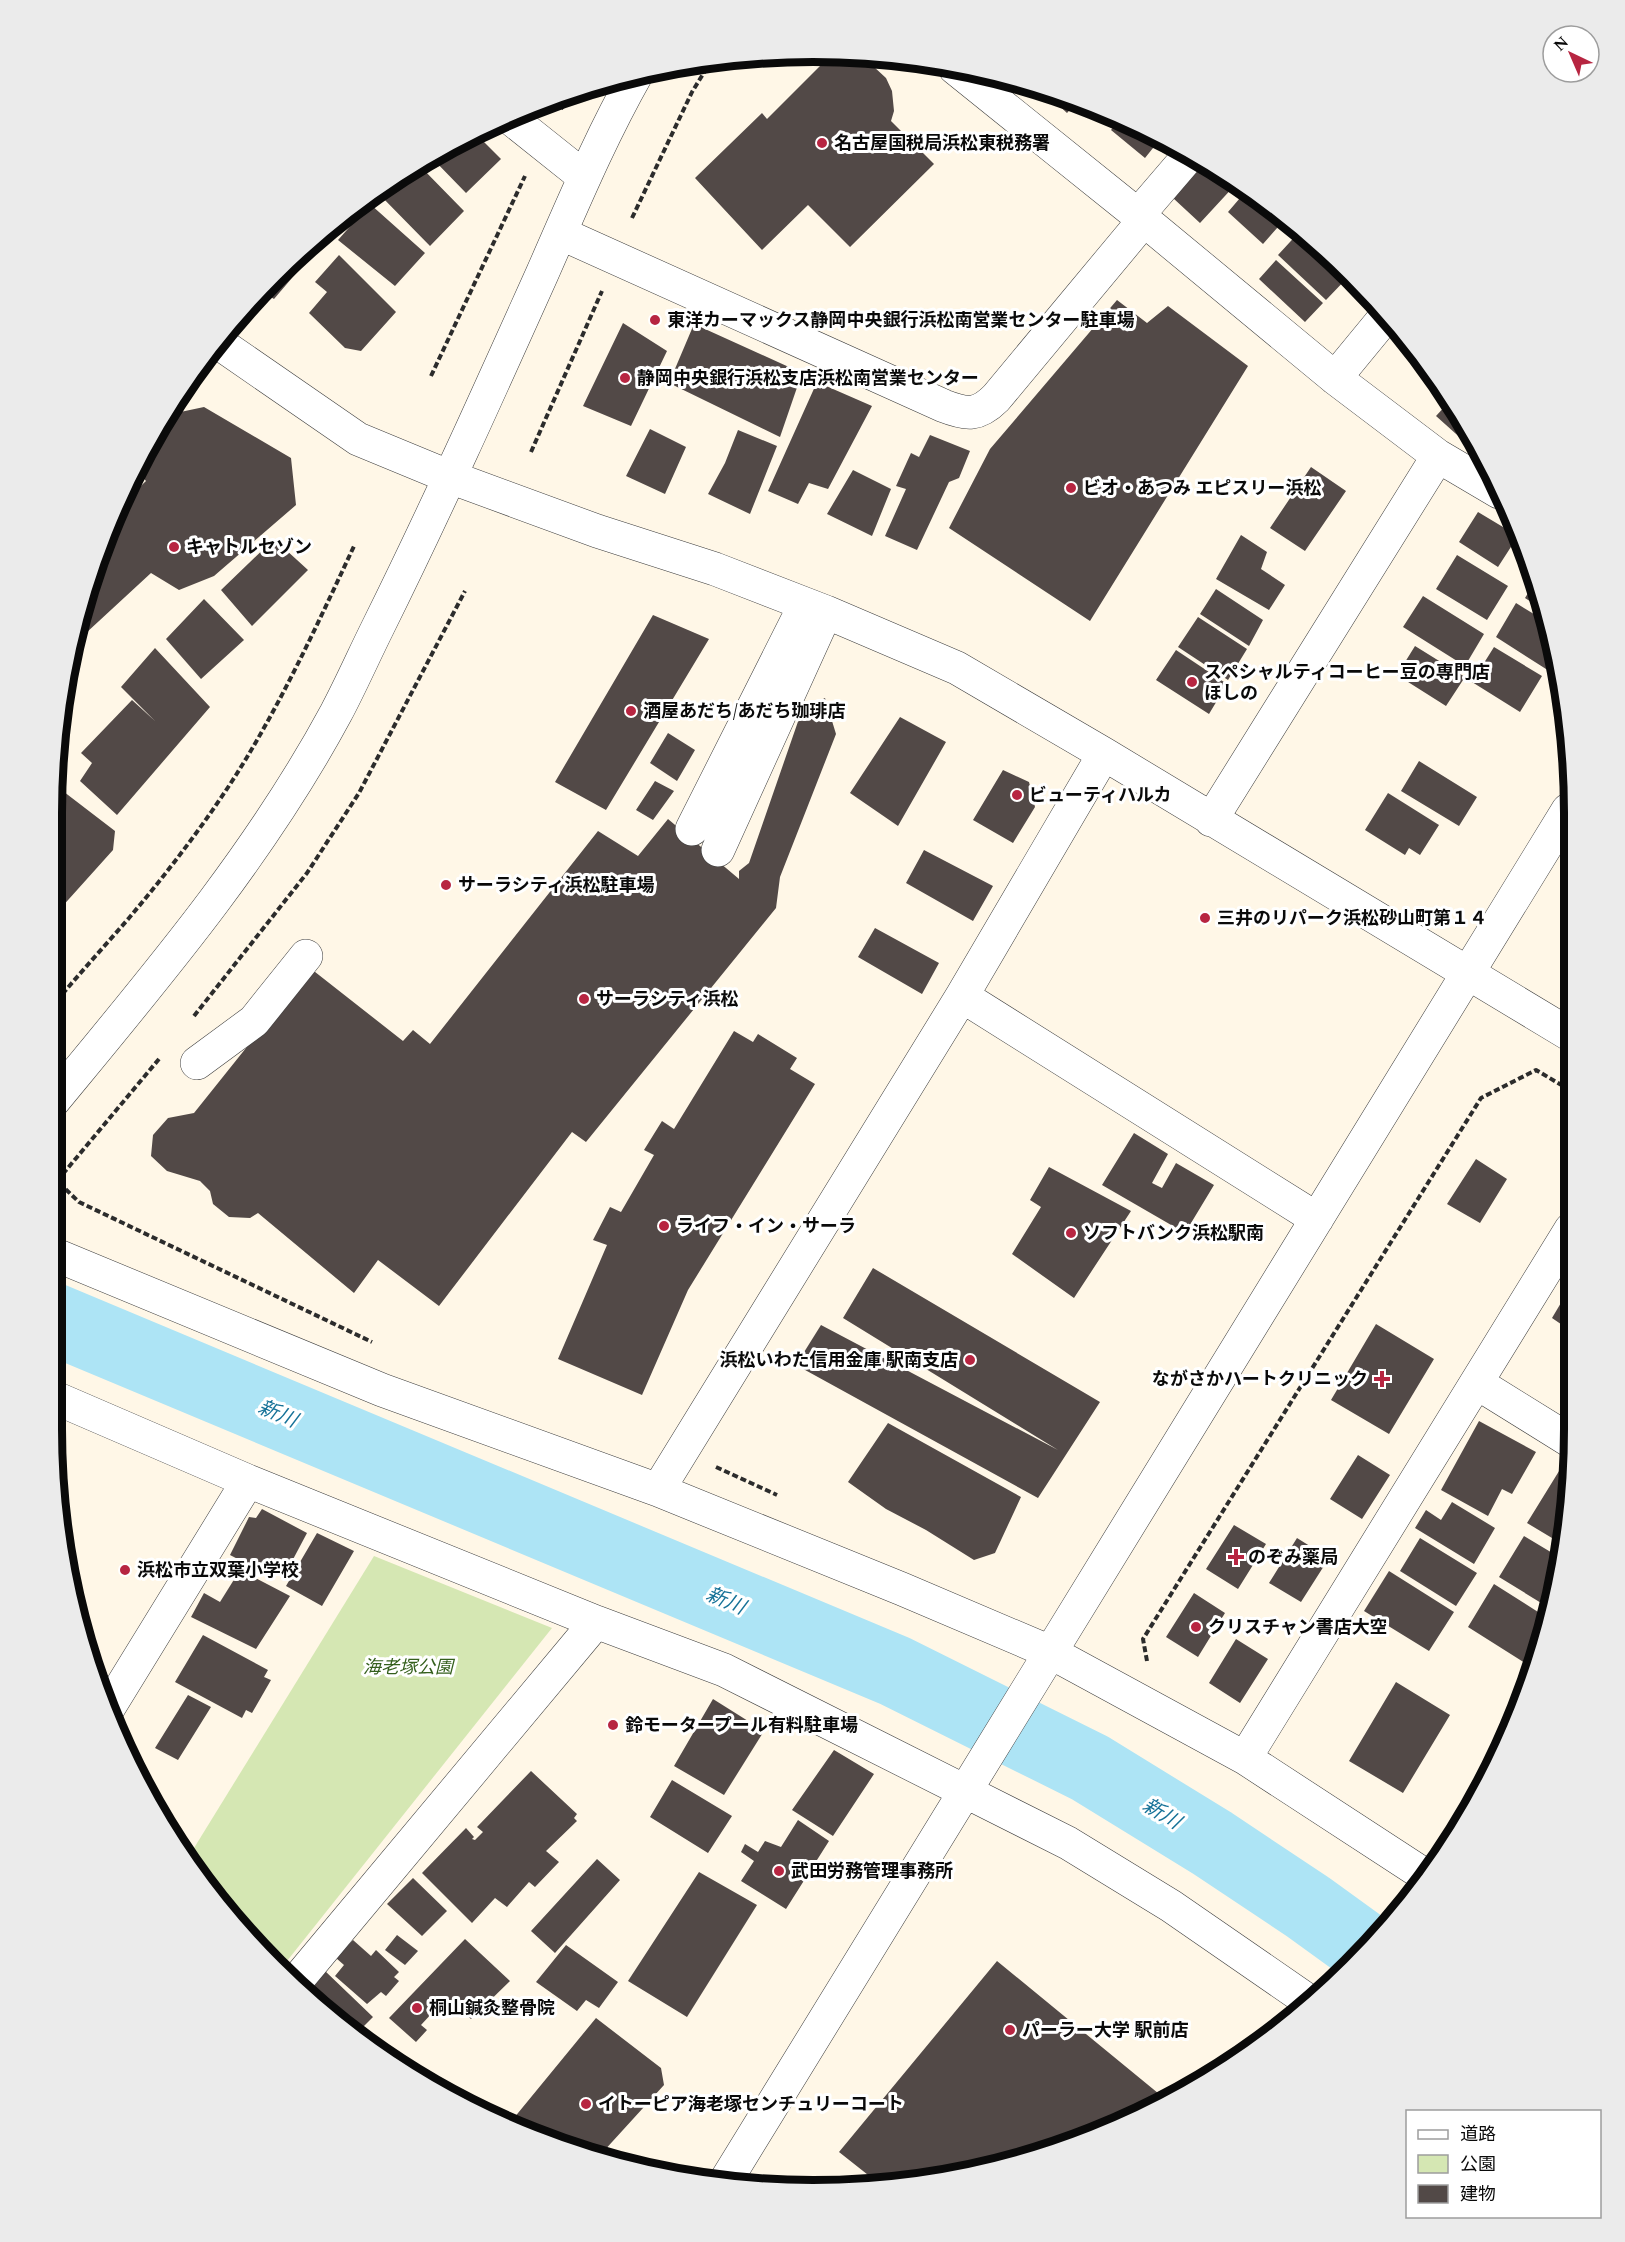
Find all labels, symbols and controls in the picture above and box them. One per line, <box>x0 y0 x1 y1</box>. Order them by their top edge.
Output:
north arrow <box>1541 24 1601 84</box>
text: N <box>1548 31 1574 57</box>
place label: 名古屋国税局浜松東税務署 <box>834 130 1050 157</box>
marker: 名古屋国税局浜松東税務署 <box>815 136 829 150</box>
place label: 東洋カーマックス静岡中央銀行浜松南営業センター駐車場 <box>667 307 1134 334</box>
marker: 東洋カーマックス静岡中央銀行浜松南営業センター駐車場 <box>648 313 662 327</box>
place label: 静岡中央銀行浜松支店浜松南営業センター <box>637 365 979 392</box>
marker: 静岡中央銀行浜松支店浜松南営業センター <box>618 371 632 385</box>
place label: ビオ・あつみ エピスリー浜松 <box>1083 475 1322 502</box>
marker: ビオ・あつみ エピスリー浜松 <box>1064 481 1078 495</box>
place label: キャトルセゾン <box>186 534 312 561</box>
marker: キャトルセゾン <box>167 540 181 554</box>
place label: スペシャルティコーヒー豆の専門店 ほしの <box>1204 659 1490 707</box>
marker: スペシャルティコーヒー豆の専門店 ほしの <box>1185 675 1199 689</box>
place label: 酒屋あだち/あだち珈琲店 <box>643 698 846 725</box>
marker: 酒屋あだち/あだち珈琲店 <box>624 704 638 718</box>
place label: ビューティハルカ <box>1029 782 1171 809</box>
marker: ビューティハルカ <box>1010 788 1024 802</box>
place label: サーラシティ浜松駐車場 <box>458 872 655 899</box>
marker: サーラシティ浜松駐車場 <box>439 878 453 892</box>
place label: 三井のリパーク浜松砂山町第１４ <box>1217 905 1487 932</box>
marker: 三井のリパーク浜松砂山町第１４ <box>1198 911 1212 925</box>
place label: サーラシティ浜松 <box>596 986 739 1013</box>
marker: サーラシティ浜松 <box>577 992 591 1006</box>
place label: ライフ・イン・サーラ <box>676 1213 856 1240</box>
marker: ライフ・イン・サーラ <box>657 1219 671 1233</box>
place label: ソフトバンク浜松駅南 <box>1083 1220 1264 1247</box>
marker: ソフトバンク浜松駅南 <box>1064 1226 1078 1240</box>
place label: 浜松いわた信用金庫 駅南支店 <box>720 1347 958 1374</box>
marker: 浜松いわた信用金庫 駅南支店 <box>963 1353 977 1367</box>
place label: ながさかハートクリニック <box>1152 1366 1368 1393</box>
marker: ながさかハートクリニック <box>1373 1370 1391 1388</box>
water label: 新川 <box>253 1392 304 1436</box>
place label: のぞみ薬局 <box>1248 1544 1338 1571</box>
marker: のぞみ薬局 <box>1229 1550 1243 1564</box>
place label: 浜松市立双葉小学校 <box>137 1557 299 1584</box>
marker: 浜松市立双葉小学校 <box>118 1563 132 1577</box>
water label: 新川 <box>701 1579 752 1623</box>
place label: クリスチャン書店大空 <box>1208 1614 1388 1641</box>
marker: クリスチャン書店大空 <box>1189 1620 1203 1634</box>
park label: 海老塚公園 <box>363 1654 456 1681</box>
place label: 鈴モータープール有料駐車場 <box>625 1712 858 1739</box>
marker: 鈴モータープール有料駐車場 <box>606 1718 620 1732</box>
water label: 新川 <box>1137 1791 1188 1838</box>
place label: 武田労務管理事務所 <box>791 1858 953 1885</box>
marker: 武田労務管理事務所 <box>772 1864 786 1878</box>
place label: 桐山鍼灸整骨院 <box>429 1995 555 2022</box>
marker: 桐山鍼灸整骨院 <box>410 2001 424 2015</box>
place label: パーラー大学 駅前店 <box>1022 2017 1189 2044</box>
marker: パーラー大学 駅前店 <box>1003 2023 1017 2037</box>
place label: イトーピア海老塚センチュリーコート <box>598 2091 904 2118</box>
marker: イトーピア海老塚センチュリーコート <box>579 2097 593 2111</box>
legend <box>1406 2110 1601 2218</box>
text: 道路 <box>1460 2121 1496 2148</box>
text: 公園 <box>1460 2151 1496 2178</box>
text: 建物 <box>1460 2181 1496 2208</box>

